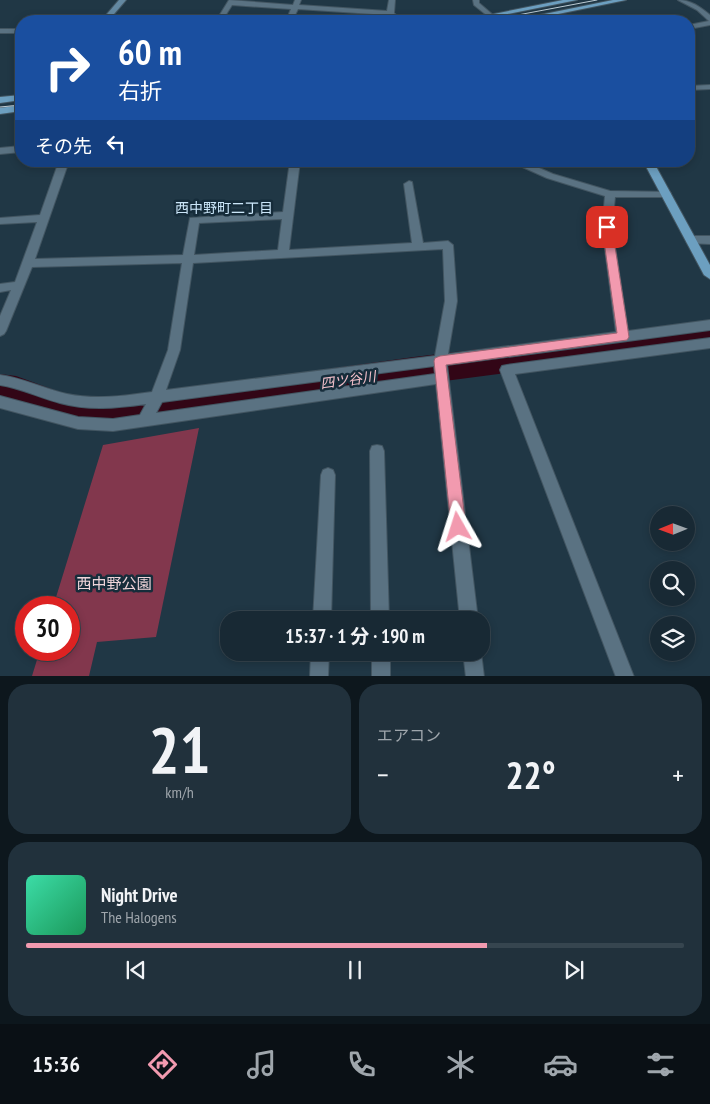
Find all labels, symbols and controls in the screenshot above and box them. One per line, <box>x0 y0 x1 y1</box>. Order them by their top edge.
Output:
text: 60 m <box>118 29 182 75</box>
icon: right <box>35 35 100 100</box>
text: 右折 <box>118 77 162 105</box>
icon: left <box>102 130 130 158</box>
text: その先 <box>35 134 92 158</box>
district label: 西中野町二丁目 <box>175 199 273 217</box>
pin <box>586 206 628 248</box>
icon: arrive <box>593 213 621 241</box>
water label: 四ツ谷川 <box>319 367 379 393</box>
position arrow <box>431 500 483 552</box>
north arrow <box>650 506 695 551</box>
map controls <box>650 506 695 661</box>
button: search <box>650 561 695 606</box>
park label: 西中野公園 <box>76 574 152 593</box>
speed limit sign: 30 <box>15 596 80 661</box>
button: layers <box>650 616 695 661</box>
text: 15:37 · 1 分 · 190 m <box>285 624 425 648</box>
text: 21 <box>148 707 211 791</box>
text: エアコン <box>377 725 441 745</box>
text: 22° <box>505 750 556 799</box>
text: − <box>377 756 389 793</box>
text: + <box>672 756 684 793</box>
text: km/h <box>165 782 194 802</box>
text: Night Drive <box>101 883 178 907</box>
text: The Halogens <box>101 907 177 927</box>
icon: previous <box>122 956 150 984</box>
icon: pause <box>341 956 369 984</box>
icon: next <box>560 956 588 984</box>
icon: directions <box>145 1047 180 1082</box>
icon: music <box>244 1047 279 1082</box>
icon: phone <box>344 1047 379 1082</box>
icon: climate <box>443 1047 478 1082</box>
icon: car <box>543 1047 578 1082</box>
icon: filters <box>643 1047 678 1082</box>
text: 15:36 <box>32 1050 80 1078</box>

